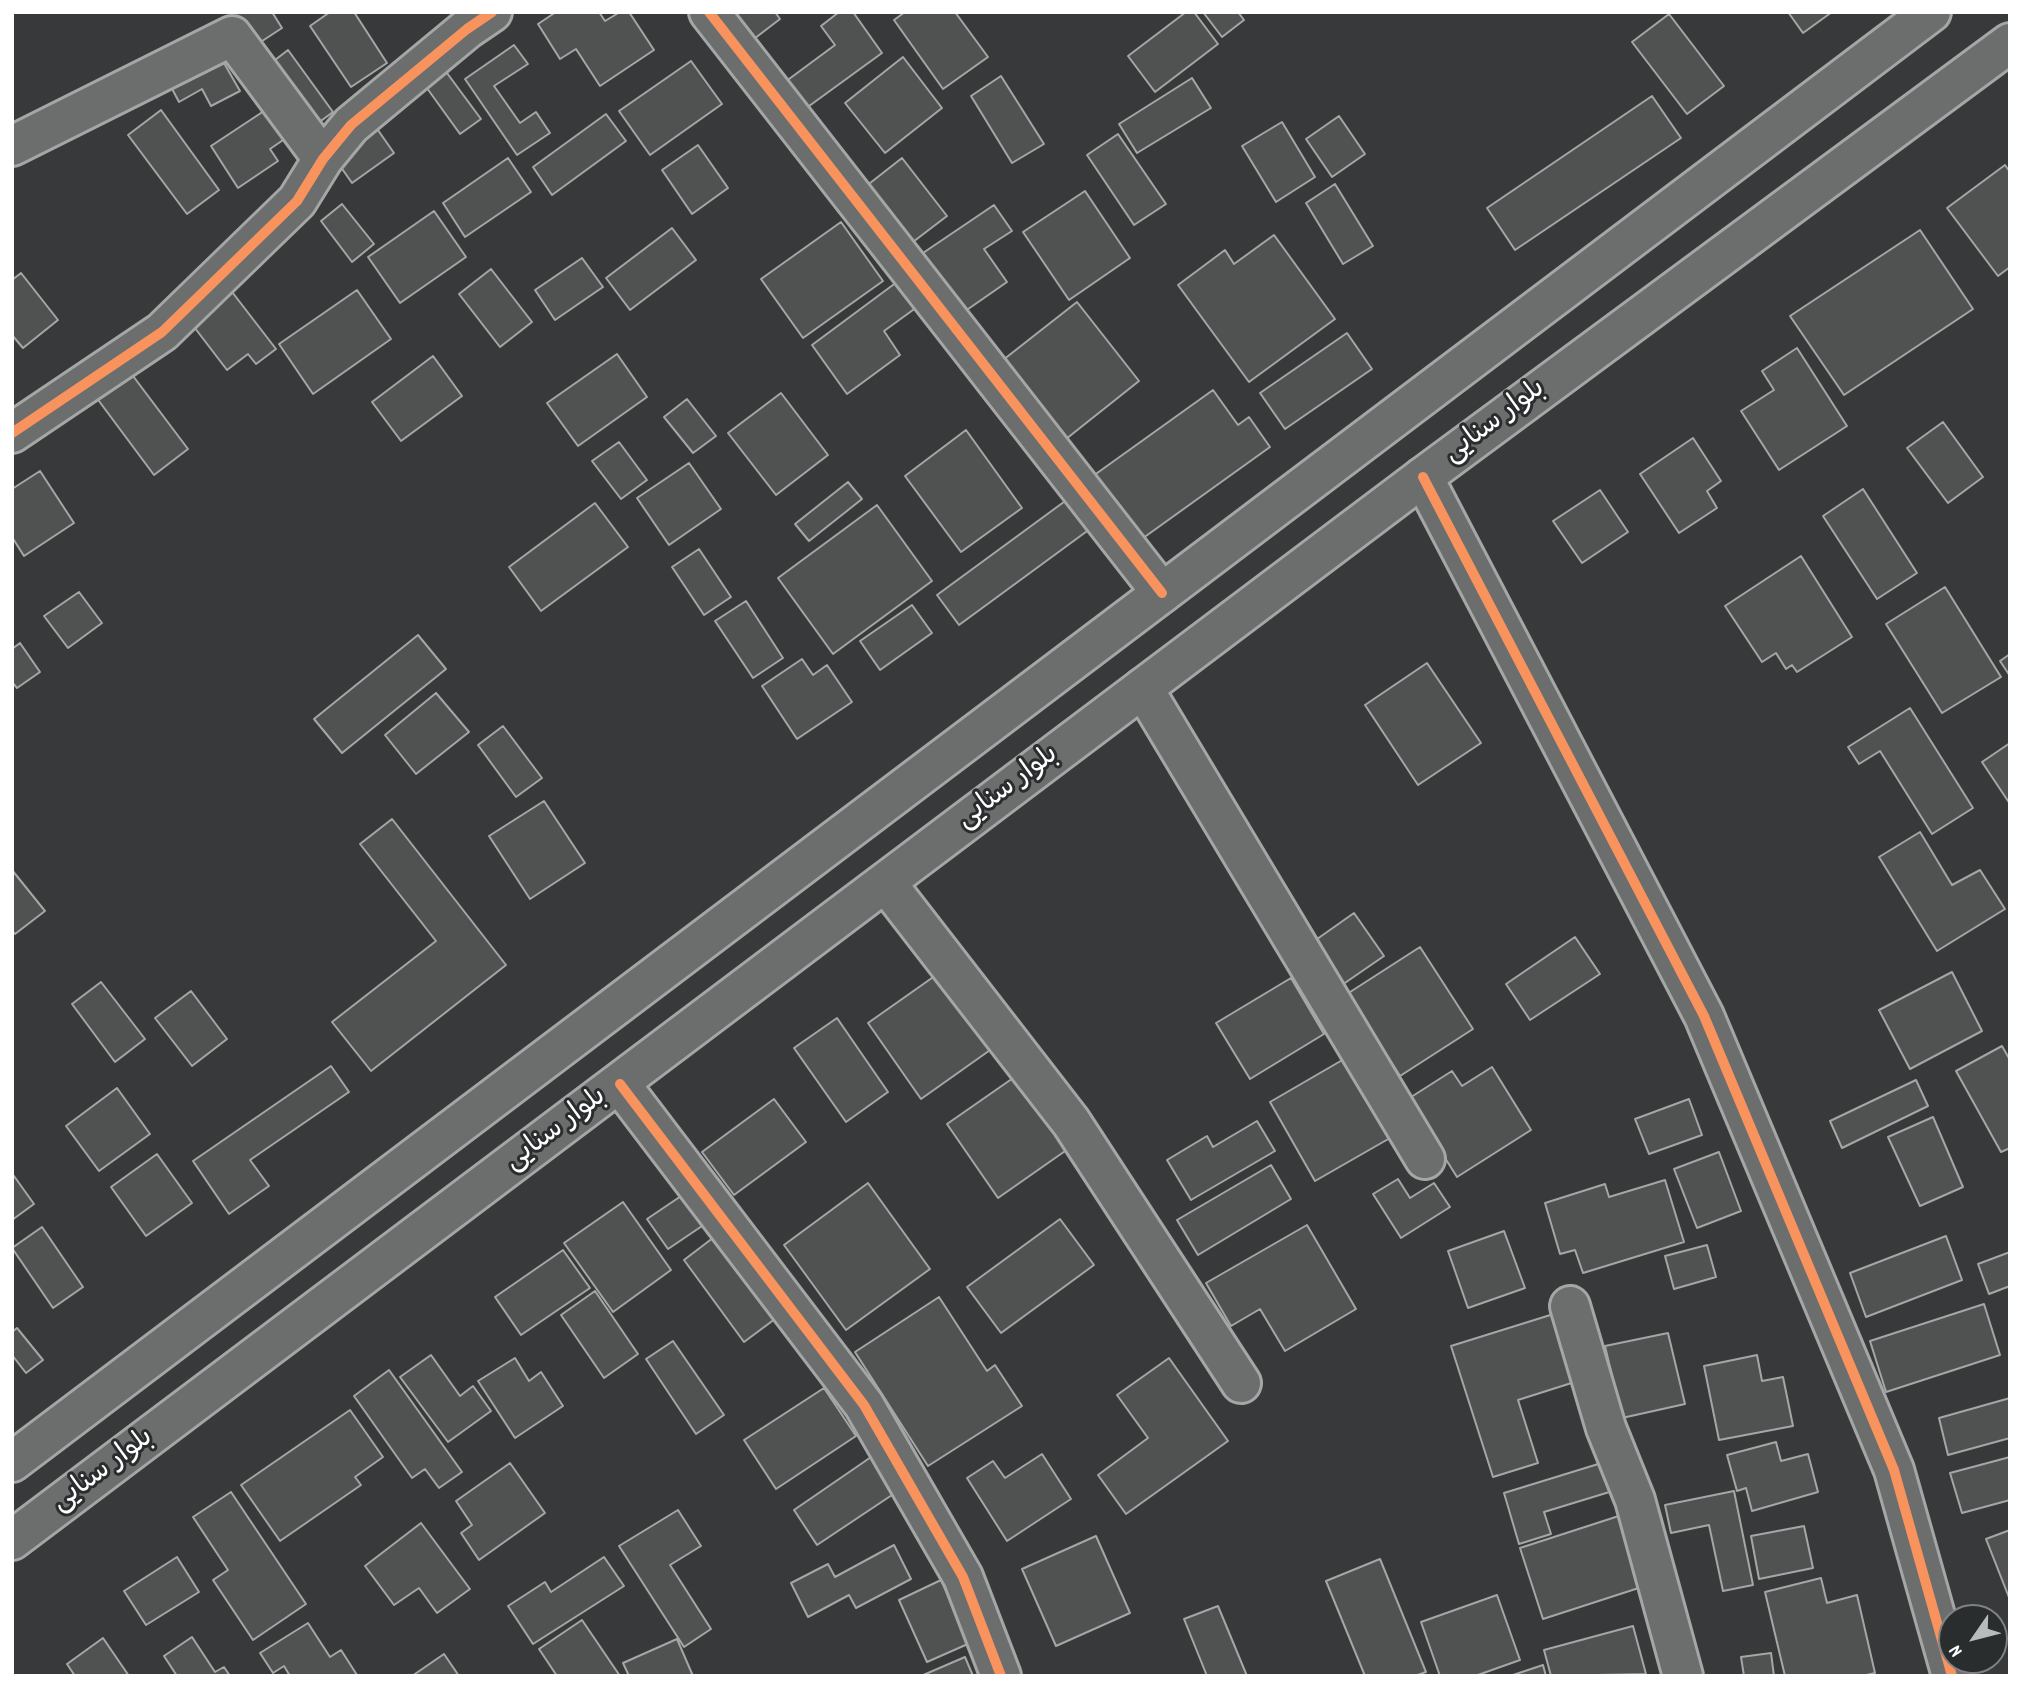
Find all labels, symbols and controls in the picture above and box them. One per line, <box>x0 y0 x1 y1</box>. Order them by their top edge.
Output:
street label: بلوار سنایی <box>1438 374 1554 472</box>
street label: بلوار سنایی <box>951 740 1067 838</box>
street label: بلوار سنایی <box>499 1082 615 1180</box>
street label: بلوار سنایی <box>46 1423 162 1521</box>
north arrow <box>1938 1604 2008 1674</box>
text: N <box>1943 1639 1971 1662</box>

